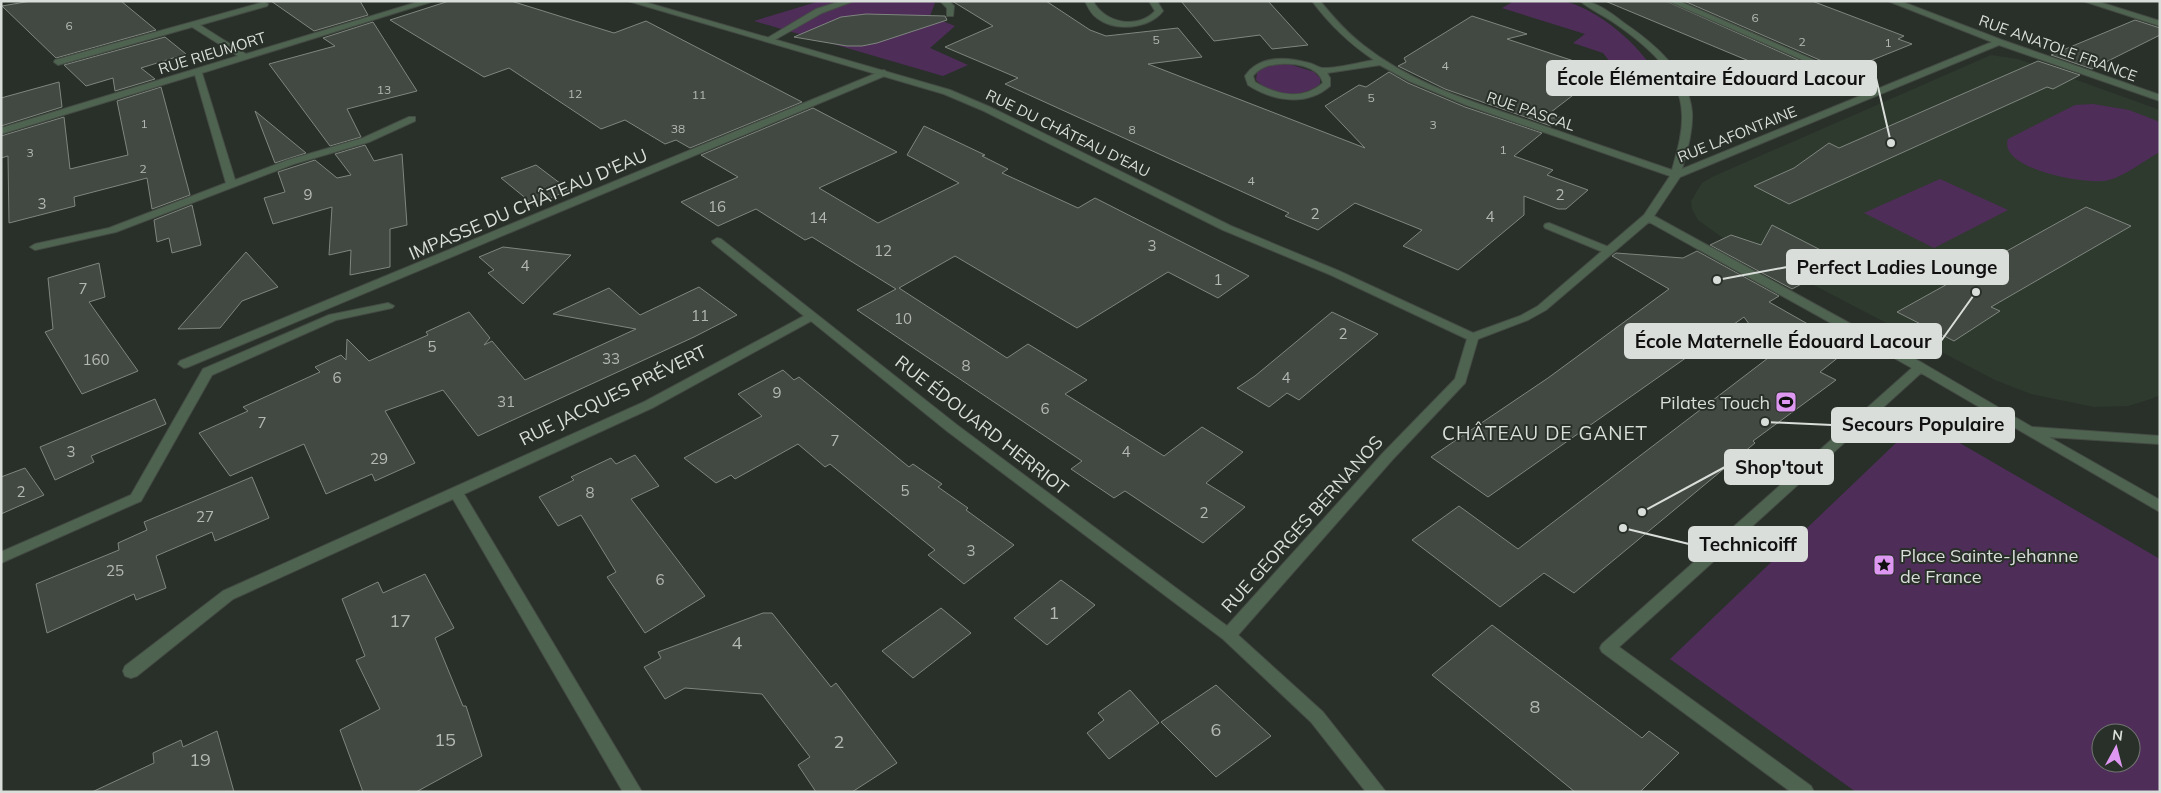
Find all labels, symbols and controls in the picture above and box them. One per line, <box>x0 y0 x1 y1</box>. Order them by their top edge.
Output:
house number: 6 <box>1751 10 1759 25</box>
street label: RUE ANATOLE FRANCE <box>1976 11 2140 86</box>
house number: 6 <box>65 18 73 33</box>
street label: RUE RIEUMORT <box>156 28 268 78</box>
house number: 5 <box>1152 32 1160 47</box>
house number: 2 <box>1798 34 1806 49</box>
house number: 1 <box>1884 35 1892 50</box>
house number: 4 <box>1441 58 1449 73</box>
callout: École Élémentaire Édouard Lacour <box>1547 61 1876 95</box>
text: École Élémentaire Édouard Lacour <box>1557 66 1866 90</box>
house number: 13 <box>377 82 391 97</box>
street label: RUE DU CHÂTEAU D'EAU <box>983 85 1153 181</box>
house number: 12 <box>568 86 582 101</box>
house number: 11 <box>692 87 706 102</box>
street label: RUE PASCAL <box>1484 87 1578 135</box>
house number: 5 <box>1367 90 1375 105</box>
street label: RUE LAFONTAINE <box>1675 101 1799 167</box>
house number: 1 <box>140 116 148 131</box>
house number: 3 <box>1429 117 1437 132</box>
house number: 38 <box>671 121 685 136</box>
house number: 8 <box>1128 122 1136 137</box>
house number: 1 <box>1499 142 1507 157</box>
street label: IMPASSE DU CHÂTEAU D'EAU <box>405 143 651 265</box>
house number: 3 <box>26 145 34 160</box>
house number: 2 <box>139 161 147 176</box>
house number: 4 <box>1247 173 1255 188</box>
house number: 9 <box>303 185 313 204</box>
house number: 2 <box>1555 185 1565 204</box>
house number: 3 <box>37 194 47 213</box>
house number: 16 <box>708 197 726 216</box>
house number: 2 <box>1310 204 1320 223</box>
house number: 4 <box>1485 207 1495 226</box>
house number: 14 <box>809 208 827 227</box>
house number: 3 <box>1147 236 1157 255</box>
house number: 12 <box>874 241 892 260</box>
callout: Perfect Ladies Lounge <box>1787 250 2008 284</box>
text: Perfect Ladies Lounge <box>1797 255 1997 279</box>
house number: 4 <box>520 256 530 275</box>
house number: 1 <box>1213 270 1223 289</box>
house number: 7 <box>78 279 88 298</box>
house number: 11 <box>691 306 709 325</box>
house number: 10 <box>894 309 912 328</box>
house number: 2 <box>1338 324 1348 343</box>
callout: École Maternelle Édouard Lacour <box>1625 324 1941 358</box>
text: École Maternelle Édouard Lacour <box>1635 329 1932 353</box>
house number: 5 <box>427 337 437 356</box>
street label: RUE JACQUES PRÉVERT <box>515 339 711 450</box>
house number: 33 <box>602 349 620 368</box>
house number: 160 <box>82 350 110 369</box>
street label: RUE ÉDOUARD HERRIOT <box>891 350 1073 500</box>
house number: 8 <box>961 356 971 375</box>
house number: 6 <box>332 368 342 387</box>
house number: 4 <box>1281 368 1291 387</box>
house number: 9 <box>772 383 782 402</box>
sports icon: Pilates Touch <box>1774 390 1798 414</box>
place label: Pilates Touch <box>1660 391 1770 414</box>
house number: 31 <box>497 392 515 411</box>
house number: 6 <box>1040 399 1050 418</box>
callout: Secours Populaire <box>1832 408 2014 442</box>
text: Secours Populaire <box>1842 412 2004 436</box>
house number: 7 <box>257 413 267 432</box>
district label: CHÂTEAU DE GANET <box>1442 421 1648 445</box>
house number: 7 <box>830 431 840 450</box>
street label: RUE GEORGES BERNANOS <box>1216 431 1388 617</box>
house number: 3 <box>66 442 76 461</box>
house number: 4 <box>1121 442 1131 461</box>
house number: 29 <box>370 449 388 468</box>
callout: Shop'tout <box>1725 450 1833 484</box>
text: Shop'tout <box>1735 455 1823 479</box>
house number: 5 <box>900 481 910 500</box>
house number: 2 <box>16 482 26 501</box>
house number: 8 <box>585 483 595 502</box>
house number: 2 <box>1199 503 1209 522</box>
house number: 27 <box>196 507 214 526</box>
callout: Technicoiff <box>1689 527 1807 561</box>
text: Technicoiff <box>1699 532 1798 556</box>
house number: 3 <box>966 541 976 560</box>
place label: Place Sainte-Jehanne de France <box>1900 544 2078 588</box>
place icon: Place Sainte-Jehanne de France <box>1872 553 1896 577</box>
house number: 25 <box>106 561 124 580</box>
house number: 6 <box>655 570 665 589</box>
house number: 1 <box>1049 601 1059 624</box>
house number: 17 <box>389 609 411 632</box>
house number: 4 <box>732 631 743 654</box>
house number: 8 <box>1530 695 1540 718</box>
house number: 6 <box>1211 718 1221 741</box>
north arrow <box>2091 723 2141 773</box>
text: N <box>2111 726 2124 745</box>
house number: 15 <box>434 728 456 751</box>
house number: 2 <box>834 730 844 753</box>
house number: 19 <box>189 748 211 771</box>

